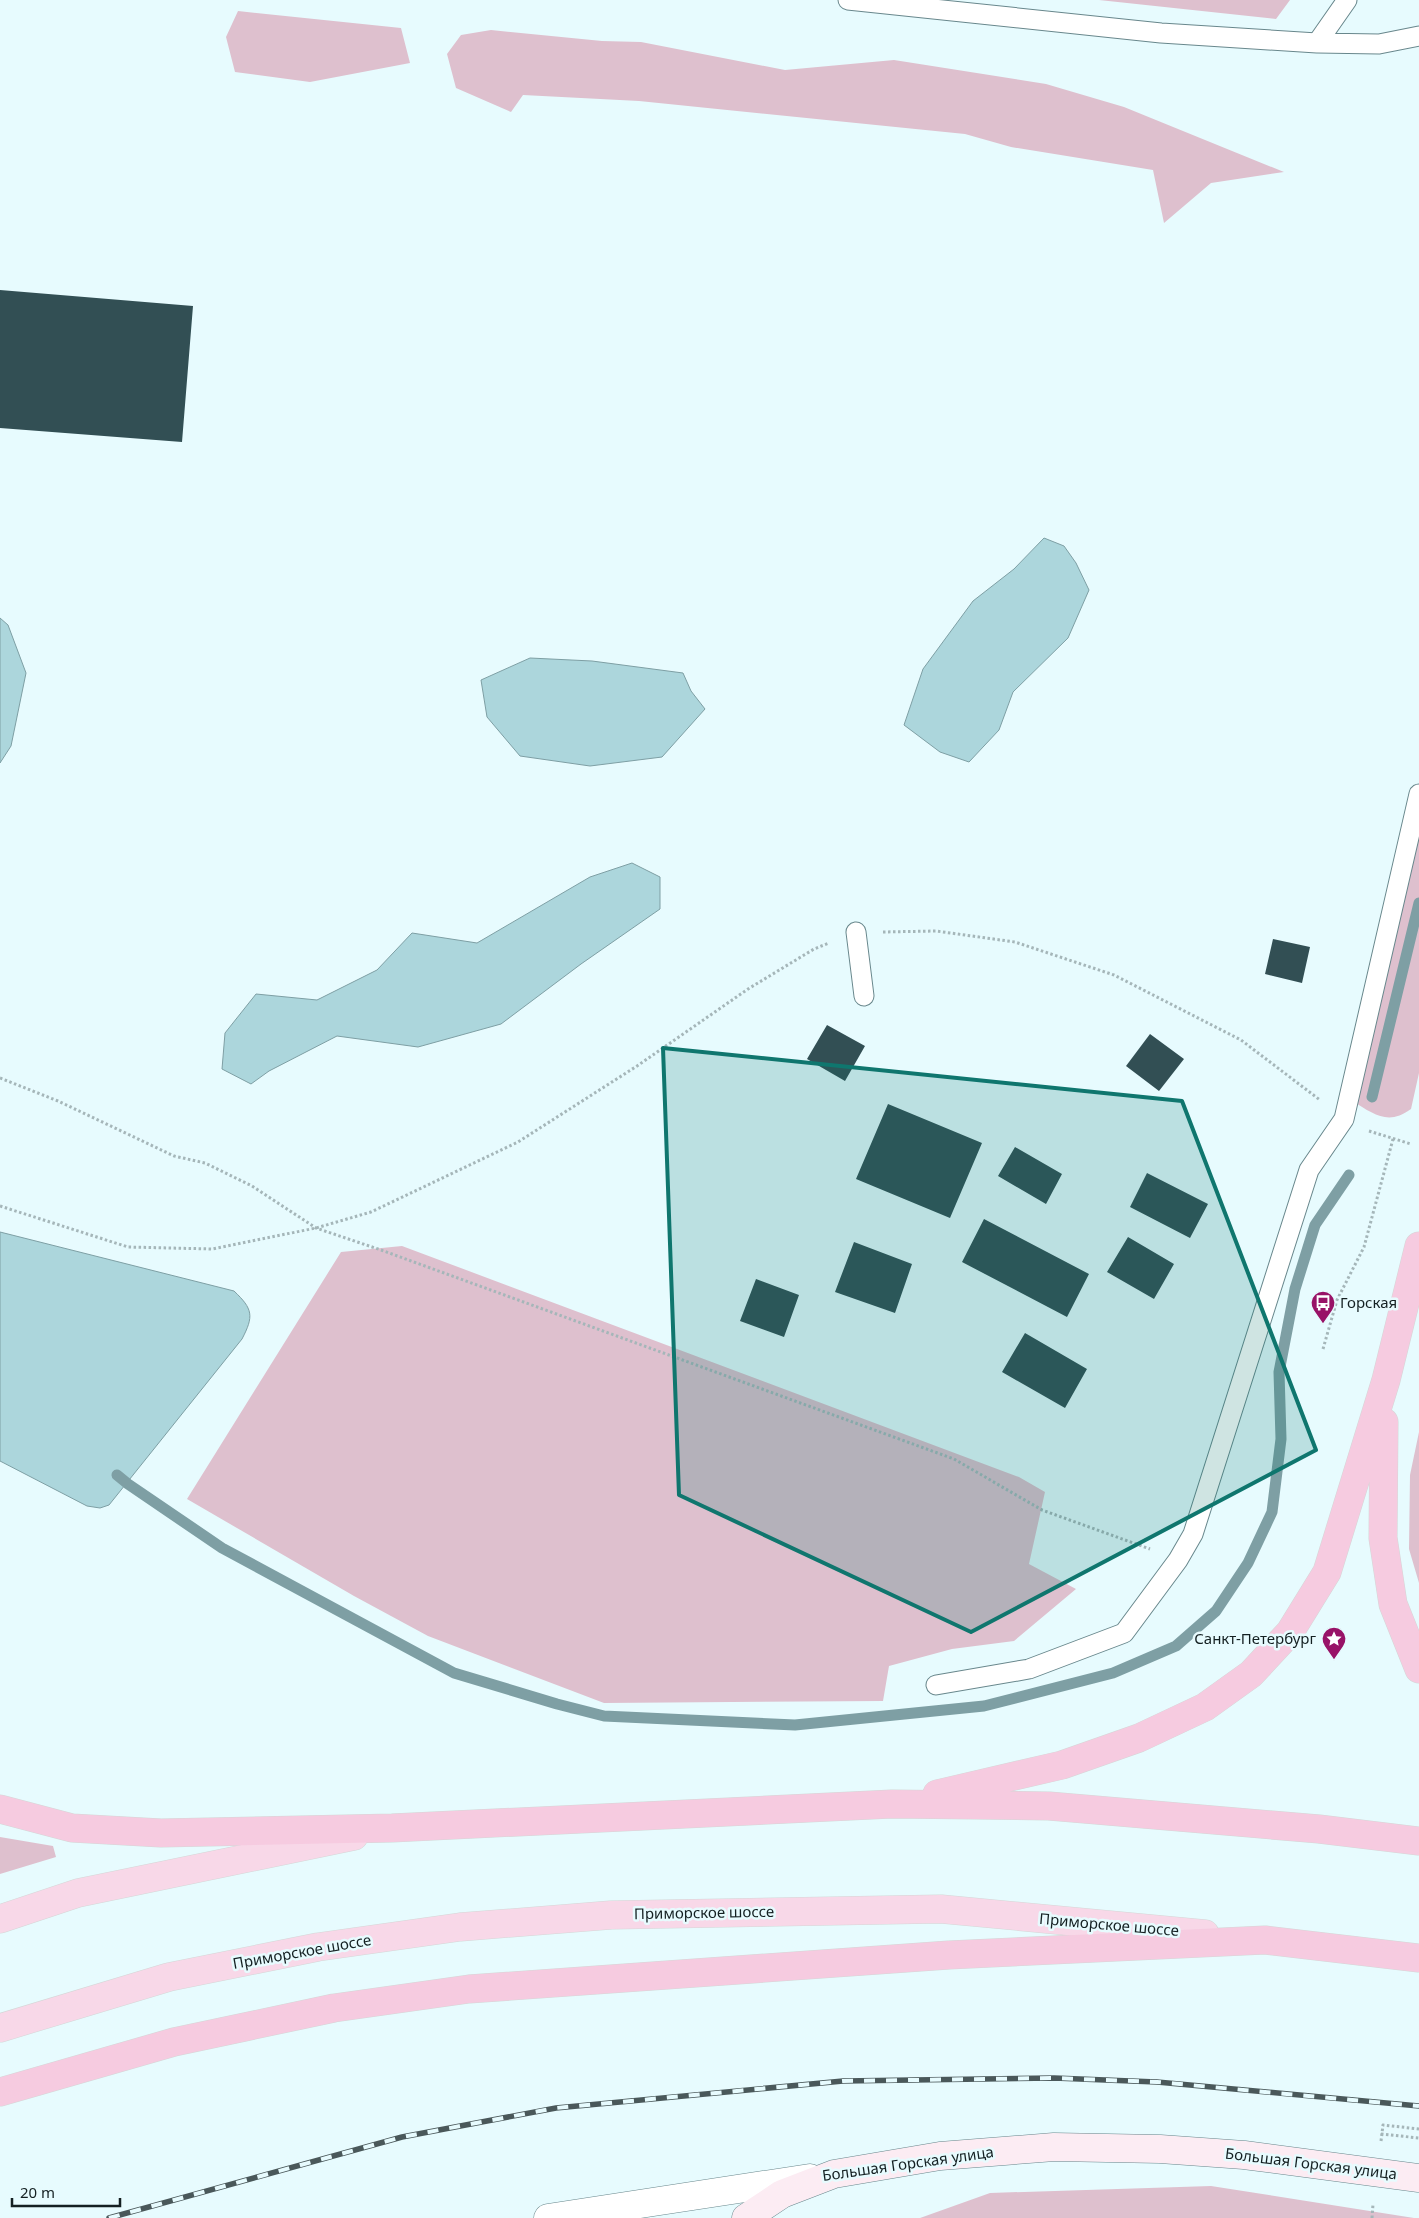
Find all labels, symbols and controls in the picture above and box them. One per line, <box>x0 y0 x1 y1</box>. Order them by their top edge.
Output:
bus stop icon: Горская <box>1310 1290 1336 1324</box>
place label: Горская <box>1340 1292 1397 1312</box>
place icon: Санкт-Петербург <box>1321 1626 1347 1660</box>
place label: Санкт-Петербург <box>1194 1628 1316 1648</box>
street label: Приморское шоссе <box>634 1901 774 1923</box>
street label: Приморское шоссе <box>1038 1908 1180 1940</box>
street label: Приморское шоссе <box>231 1929 373 1973</box>
street label: Большая Горская улица <box>821 2141 995 2185</box>
street label: Большая Горская улица <box>1224 2143 1398 2183</box>
scale bar <box>12 2176 120 2208</box>
text: 20 m <box>20 2182 55 2202</box>

